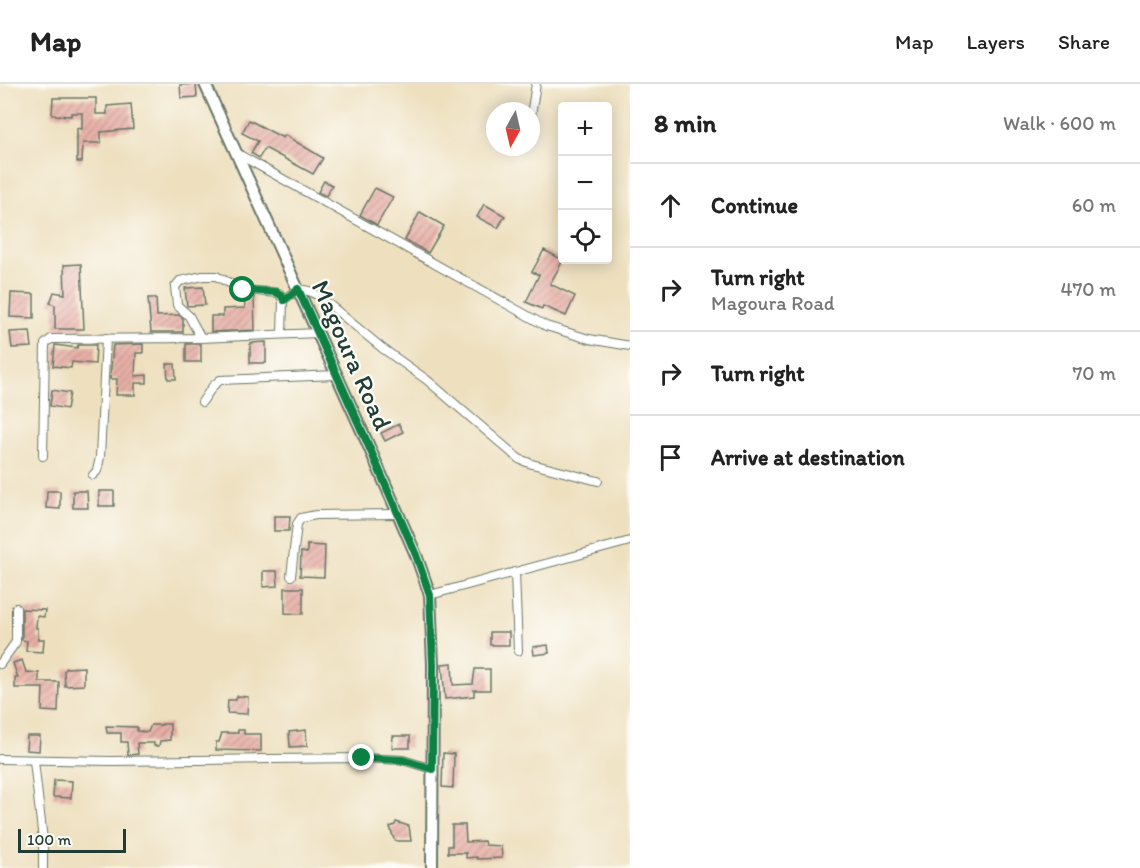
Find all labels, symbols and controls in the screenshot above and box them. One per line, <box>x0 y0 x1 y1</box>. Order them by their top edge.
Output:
text: Map <box>30 24 81 58</box>
text: Map <box>895 29 934 54</box>
text: Layers <box>967 29 1025 54</box>
text: Share <box>1058 29 1110 54</box>
north arrow <box>486 102 540 156</box>
map controls <box>558 102 612 264</box>
button: + <box>558 102 612 156</box>
text: 8 min <box>654 107 716 139</box>
text: Walk · 600 m <box>1003 111 1116 135</box>
button: − <box>558 156 612 210</box>
icon: ahead <box>654 189 687 222</box>
text: Continue <box>711 192 798 219</box>
text: 60 m <box>1072 193 1116 217</box>
button: locate <box>558 210 612 264</box>
text: Turn right <box>711 264 805 291</box>
icon: right <box>654 273 687 306</box>
street label: Magoura Road <box>305 275 399 435</box>
route start <box>229 276 255 302</box>
text: 470 m <box>1060 277 1116 301</box>
text: Magoura Road <box>711 291 835 315</box>
icon: right <box>654 357 687 390</box>
text: Turn right <box>711 360 805 387</box>
text: 70 m <box>1072 361 1116 385</box>
icon: arrive <box>654 441 687 474</box>
text: Arrive at destination <box>711 444 905 471</box>
route end <box>348 744 374 770</box>
scale bar <box>18 826 126 854</box>
text: 100 m <box>27 830 71 849</box>

